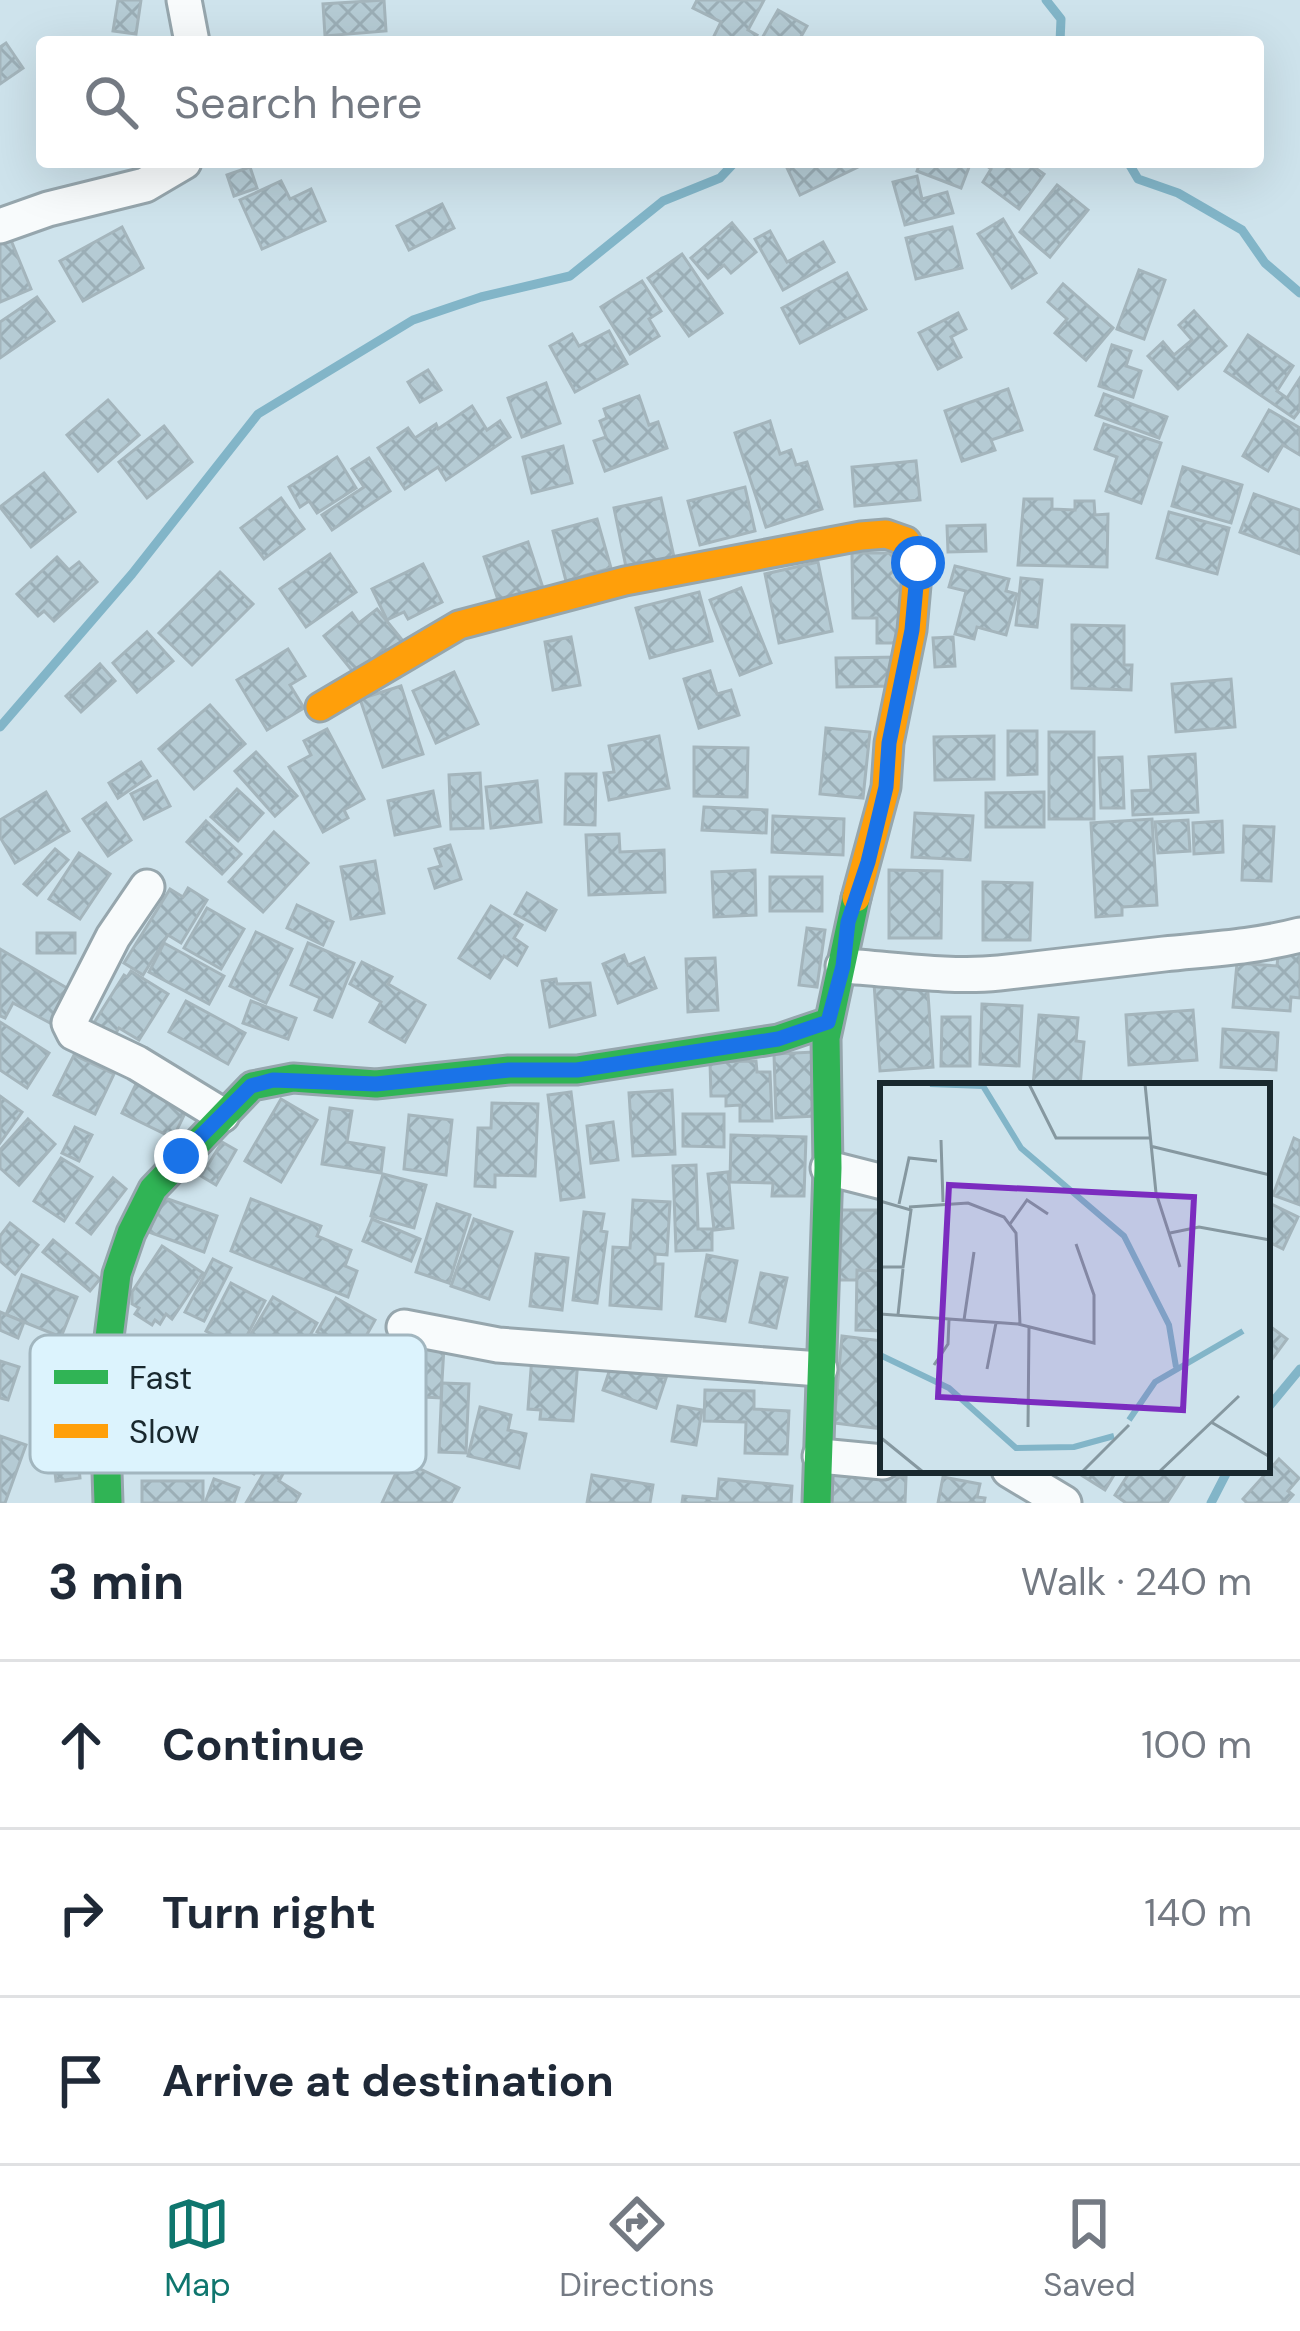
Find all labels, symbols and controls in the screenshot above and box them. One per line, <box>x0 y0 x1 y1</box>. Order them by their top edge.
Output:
search box <box>36 36 1264 168</box>
icon: search <box>78 69 144 135</box>
text: Search here <box>174 73 422 132</box>
route start <box>891 536 945 590</box>
inset map <box>880 1083 1270 1473</box>
route end <box>154 1129 208 1183</box>
legend <box>30 1335 426 1473</box>
text: Fast <box>129 1356 192 1399</box>
text: Slow <box>129 1410 200 1453</box>
text: 3 min <box>48 1548 184 1615</box>
text: Walk · 240 m <box>1021 1556 1252 1607</box>
icon: ahead <box>48 1712 114 1778</box>
text: Continue <box>162 1715 365 1774</box>
text: 100 m <box>1141 1719 1252 1770</box>
icon: right <box>48 1880 114 1946</box>
text: Turn right <box>162 1883 376 1942</box>
text: 140 m <box>1144 1887 1252 1938</box>
icon: arrive <box>48 2048 114 2114</box>
text: Arrive at destination <box>162 2051 614 2110</box>
tab: Map <box>164 2191 231 2306</box>
tab: Directions <box>559 2191 715 2306</box>
tab: Saved <box>1043 2191 1136 2306</box>

